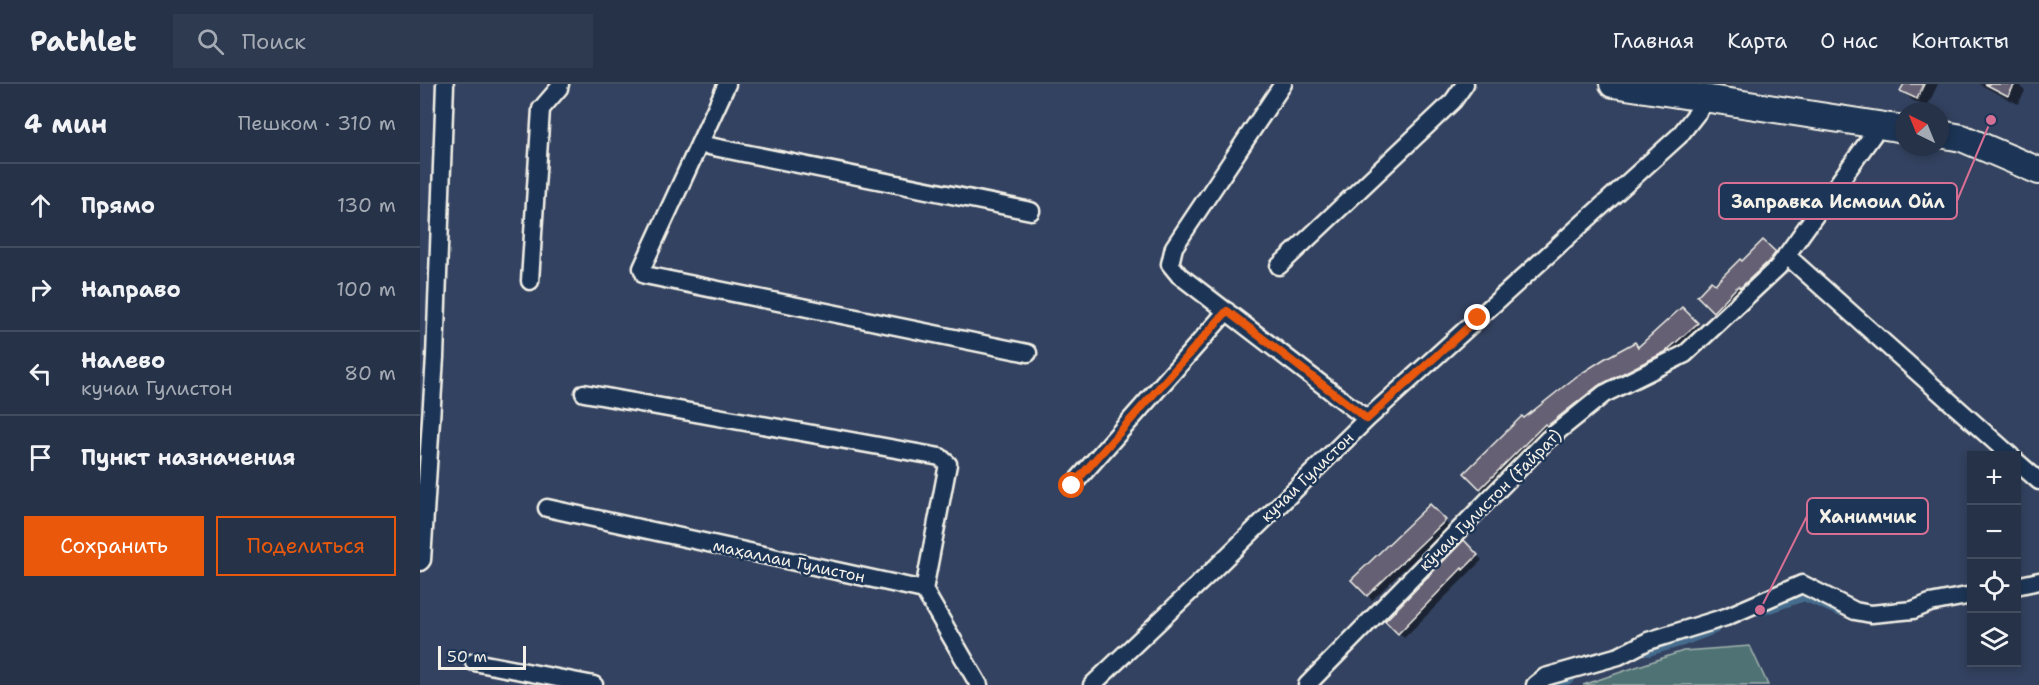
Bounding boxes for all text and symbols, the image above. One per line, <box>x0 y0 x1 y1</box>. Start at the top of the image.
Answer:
search box <box>173 14 593 68</box>
text: Pathlet <box>30 22 137 60</box>
icon: search <box>194 25 227 58</box>
text: Поиск <box>242 27 306 56</box>
text: Главная <box>1613 27 1694 55</box>
text: Карта <box>1727 27 1787 55</box>
text: О нас <box>1820 27 1878 55</box>
text: Контакты <box>1911 27 2009 55</box>
north arrow <box>1895 102 1949 156</box>
text: 4 мин <box>24 106 107 141</box>
text: Пешком · 310 m <box>238 110 396 136</box>
callout: Заправка Исмоил Ойл <box>1719 183 1957 219</box>
icon: ahead <box>24 189 57 222</box>
text: Заправка Исмоил Ойл <box>1731 190 1945 214</box>
text: Прямо <box>81 191 155 220</box>
text: 130 m <box>337 192 396 218</box>
icon: right <box>24 273 57 306</box>
text: Направо <box>81 275 181 304</box>
text: 100 m <box>336 276 396 302</box>
route end <box>1464 304 1490 330</box>
text: Налево <box>81 346 165 375</box>
icon: left <box>24 357 57 390</box>
text: 80 m <box>344 360 396 386</box>
text: кучаи Гулистон <box>81 375 232 401</box>
street label: кӯчаи Гулистон (Ғайрат) <box>1414 424 1566 576</box>
street label: кучаи Гулистон <box>1256 427 1358 527</box>
icon: arrive <box>24 441 57 474</box>
text: Пункт назначения <box>81 443 295 472</box>
map controls <box>1967 451 2021 667</box>
button: + <box>1967 451 2021 505</box>
route start <box>1058 472 1084 498</box>
callout: Ханимчик <box>1807 498 1928 534</box>
text: Ханимчик <box>1819 505 1917 529</box>
button: − <box>1967 505 2021 559</box>
button: Сохранить <box>24 516 204 576</box>
button: Поделиться <box>216 516 396 576</box>
street label: маҳаллаи Гулистон <box>711 535 867 587</box>
button: locate <box>1967 559 2021 613</box>
button: layers <box>1967 613 2021 667</box>
scale bar <box>438 643 526 670</box>
text: 50 m <box>447 646 487 667</box>

